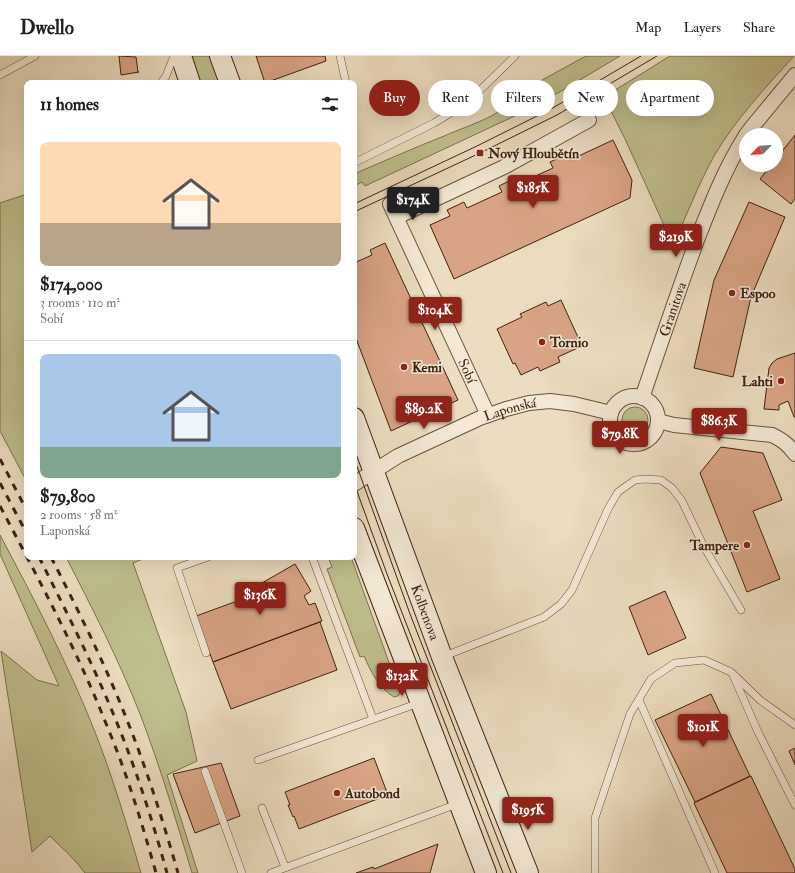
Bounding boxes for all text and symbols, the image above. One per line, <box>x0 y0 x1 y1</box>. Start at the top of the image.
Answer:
text: Dwello <box>20 16 74 40</box>
text: Map <box>635 19 661 36</box>
text: Layers <box>683 19 721 36</box>
text: Share <box>743 19 775 36</box>
chip: Buy <box>369 80 420 116</box>
chip: Rent <box>428 80 483 116</box>
chip: Filters <box>491 80 555 116</box>
chip: New <box>563 80 618 116</box>
chip: Apartment <box>626 80 714 116</box>
icon: filters <box>319 93 341 115</box>
text: 11 homes <box>40 94 99 115</box>
north arrow <box>739 128 783 172</box>
map controls <box>739 128 783 172</box>
place label: Nový Hloubětín <box>487 145 580 163</box>
marker: Nový Hloubětín <box>475 148 485 158</box>
icon: home <box>155 168 227 240</box>
pin: $185K <box>505 175 561 209</box>
text: $185K <box>517 180 549 196</box>
pin: $174K <box>385 187 441 221</box>
text: $174K <box>396 192 430 208</box>
pin: $219K <box>648 224 704 258</box>
text: $219K <box>659 229 693 245</box>
text: $174,000 <box>40 274 103 295</box>
street label: Granitova <box>655 279 690 339</box>
place label: Espoo <box>740 285 776 303</box>
marker: Espoo <box>727 288 737 298</box>
text: 3 rooms · 110 m² <box>40 295 120 311</box>
pin: $104K <box>407 297 463 331</box>
text: $104K <box>418 302 452 318</box>
text: Sobí <box>40 311 63 327</box>
place label: Tornio <box>549 334 588 351</box>
marker: Tornio <box>537 337 547 347</box>
street label: Sobí <box>455 356 481 387</box>
place label: Kemi <box>412 359 442 376</box>
marker: Kemi <box>399 362 409 372</box>
place label: Lahti <box>742 373 773 390</box>
marker: Lahti <box>776 376 786 386</box>
icon: home <box>155 380 227 452</box>
street label: Laponská <box>481 394 537 425</box>
pin: $89.2K <box>391 396 457 430</box>
text: $89.2K <box>405 401 443 417</box>
pin: $86.3K <box>686 408 752 442</box>
text: $86.3K <box>701 413 737 429</box>
pin: $79.8K <box>587 421 653 455</box>
text: $79.8K <box>601 426 639 442</box>
text: $79,800 <box>40 486 96 507</box>
text: 2 rooms · 58 m² <box>40 507 118 523</box>
text: Laponská <box>40 523 90 539</box>
place label: Tampere <box>689 537 739 555</box>
marker: Tampere <box>742 540 752 550</box>
pin: $136K <box>232 582 288 616</box>
street label: Kolbenova <box>408 582 444 643</box>
text: $136K <box>244 587 276 603</box>
pin: $132K <box>374 663 430 697</box>
text: $132K <box>386 668 418 684</box>
pin: $101K <box>675 714 731 748</box>
text: $101K <box>687 719 719 735</box>
place label: Autobond <box>344 785 400 802</box>
marker: Autobond <box>332 788 342 798</box>
pin: $195K <box>500 797 556 831</box>
text: $195K <box>511 802 545 818</box>

